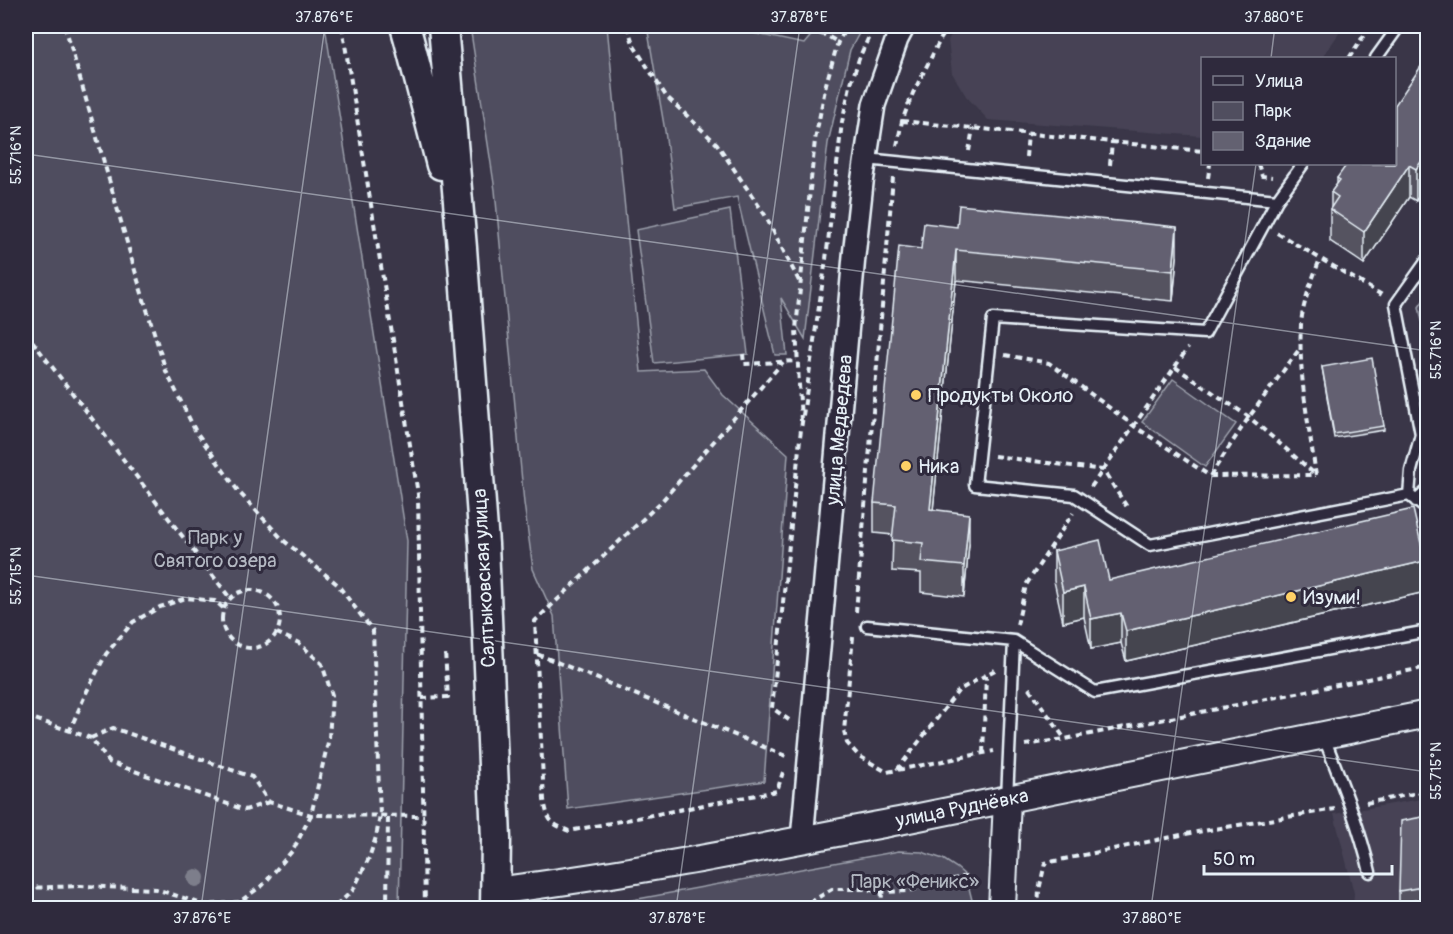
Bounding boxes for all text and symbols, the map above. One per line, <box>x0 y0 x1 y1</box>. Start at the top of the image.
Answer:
text: 37.876°E <box>295 8 353 27</box>
text: 37.878°E <box>770 8 828 27</box>
text: 37.880°E <box>1244 8 1304 27</box>
legend <box>1201 57 1396 165</box>
text: Улица <box>1255 70 1303 93</box>
text: Парк <box>1255 100 1292 123</box>
text: 55.716°N <box>7 126 26 184</box>
text: Здание <box>1255 130 1311 153</box>
text: 55.716°N <box>1427 321 1446 379</box>
street label: улица Медведева <box>820 354 858 507</box>
place label: Продукты Около <box>928 383 1074 408</box>
marker: Продукты Около <box>909 388 923 402</box>
place label: Ника <box>918 454 959 479</box>
marker: Ника <box>899 459 913 473</box>
street label: Салтыковская улица <box>467 488 501 668</box>
park label: Парк у Святого озера <box>153 525 277 573</box>
text: 55.715°N <box>7 547 26 605</box>
place label: Изуми! <box>1303 585 1361 610</box>
marker: Изуми! <box>1284 590 1298 604</box>
text: 55.715°N <box>1427 742 1446 800</box>
street label: улица Руднёвка <box>892 783 1031 833</box>
scale bar <box>1204 838 1392 876</box>
text: 50 m <box>1213 848 1255 871</box>
park label: Парк «Феникс» <box>851 869 979 894</box>
text: 37.876°E <box>173 909 231 928</box>
text: 37.878°E <box>648 909 706 928</box>
text: 37.880°E <box>1122 909 1182 928</box>

